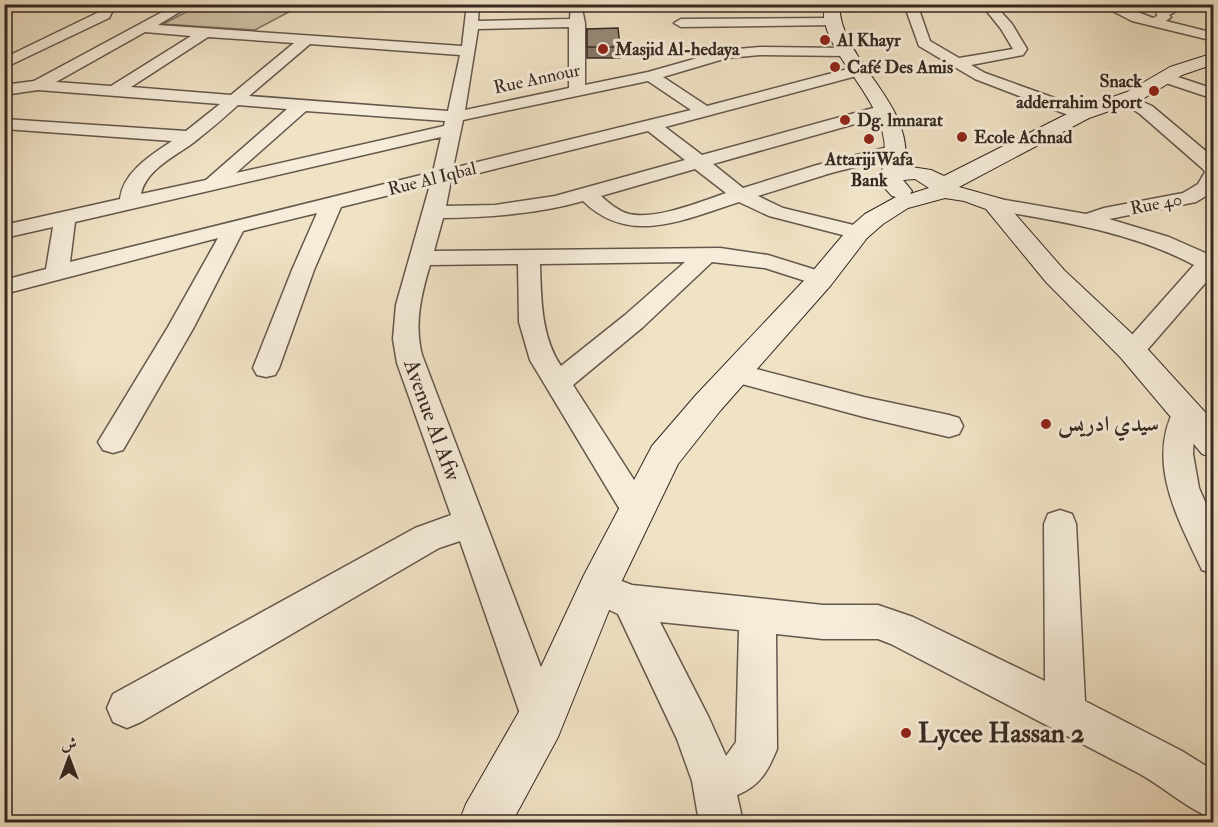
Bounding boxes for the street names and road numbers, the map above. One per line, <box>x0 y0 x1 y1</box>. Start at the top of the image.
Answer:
street label: Rue Annour <box>492 59 583 99</box>
street label: Rue Al Iqbal <box>385 157 479 201</box>
street label: Rue 40 <box>1128 188 1184 220</box>
street label: Avenue Al Afw <box>397 354 467 485</box>

